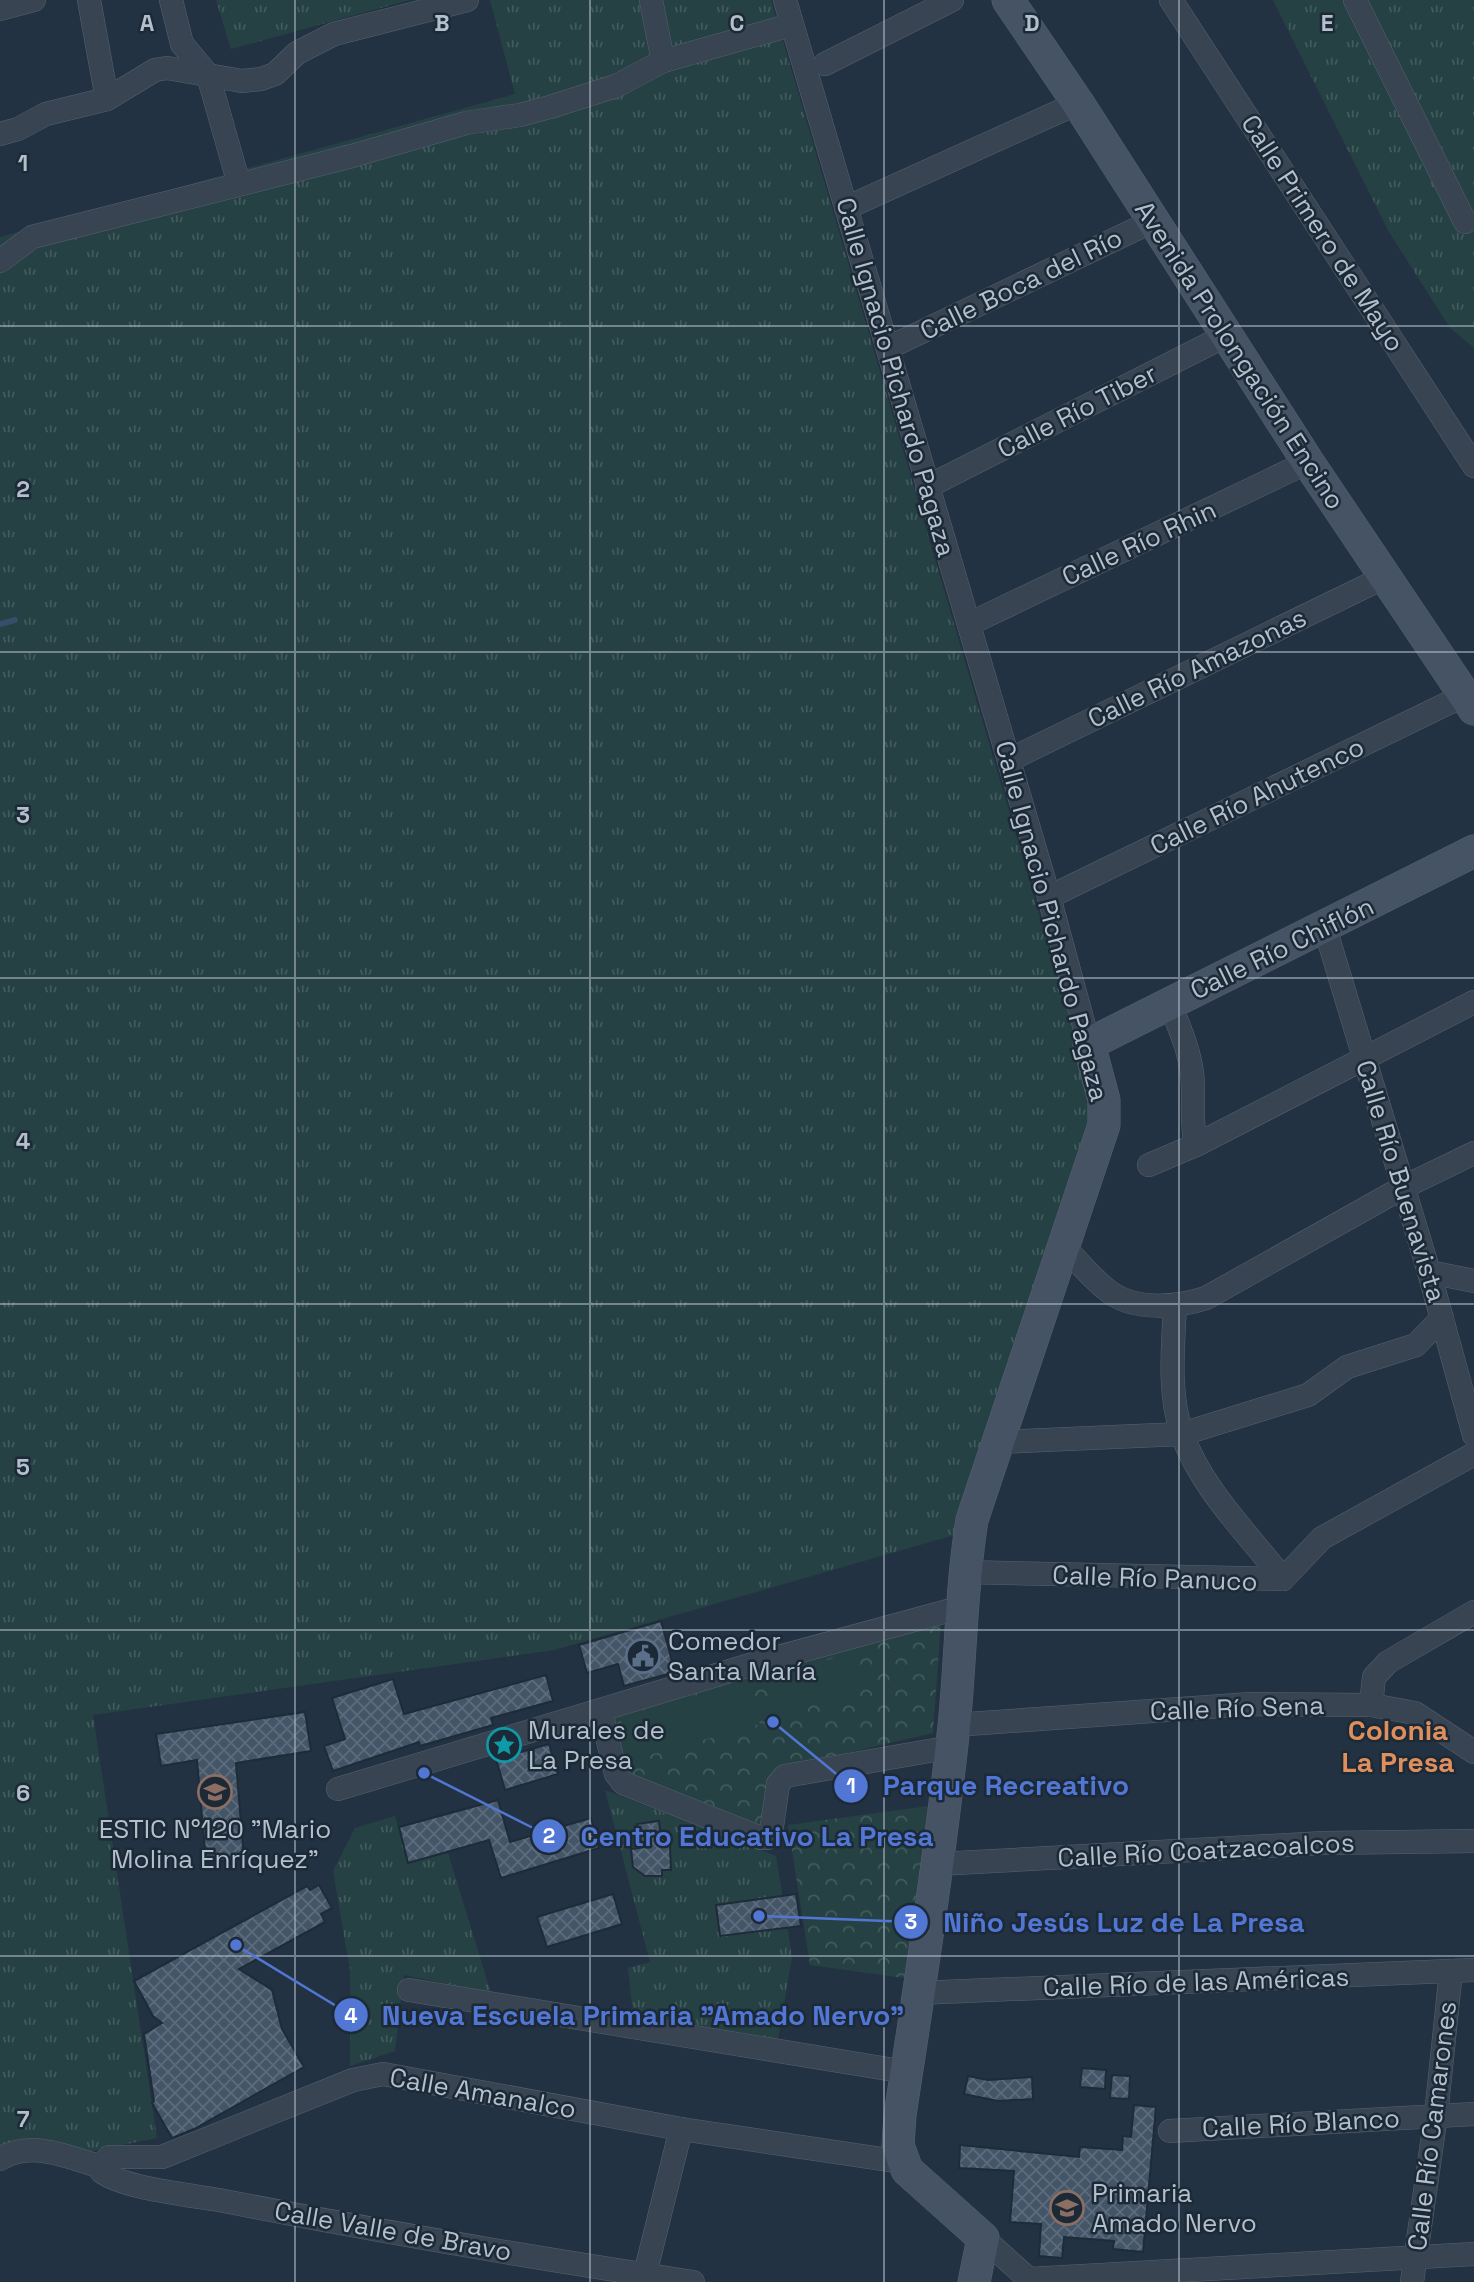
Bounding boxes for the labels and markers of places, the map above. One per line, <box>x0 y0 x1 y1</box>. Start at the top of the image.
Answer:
place label: Comedor Santa María <box>668 1624 817 1688</box>
public building icon: Comedor Santa María <box>624 1637 662 1675</box>
place label: Murales de La Presa <box>528 1713 665 1777</box>
place icon: Murales de La Presa <box>485 1726 523 1764</box>
callout: Parque Recreativo <box>834 1761 1143 1810</box>
school or university icon: ESTIC N°120 "Mario Molina Enríquez" <box>196 1773 234 1811</box>
callout: Centro Educativo La Presa <box>531 1811 947 1860</box>
place label: ESTIC N°120 "Mario Molina Enríquez" <box>99 1812 331 1876</box>
callout: Niño Jesús Luz de La Presa <box>894 1897 1318 1946</box>
callout: Nueva Escuela Primaria "Amado Nervo" <box>333 1991 918 2040</box>
place label: Primaria Amado Nervo <box>1092 2176 1257 2240</box>
school or university icon: Primaria Amado Nervo <box>1048 2189 1086 2227</box>

